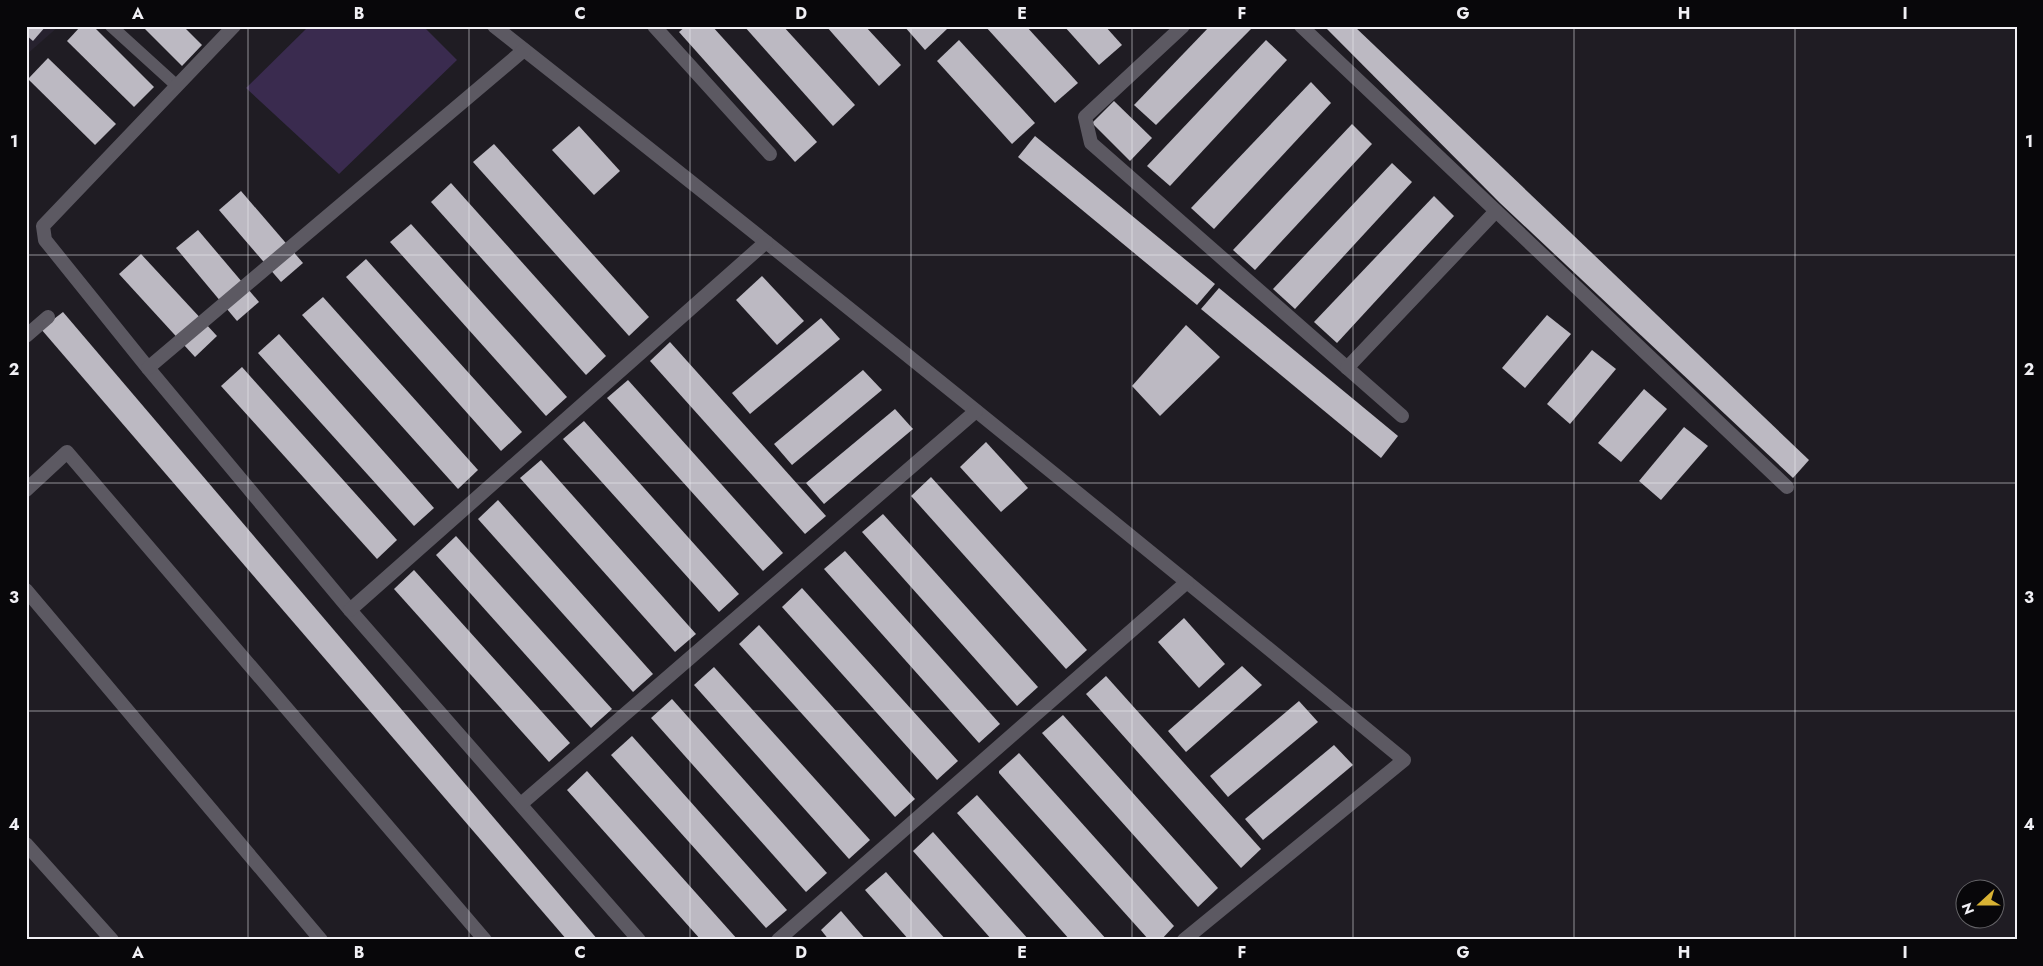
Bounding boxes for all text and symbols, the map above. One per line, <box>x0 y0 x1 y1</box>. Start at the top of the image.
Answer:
text: A <box>131 2 144 25</box>
text: B <box>354 2 364 25</box>
text: C <box>574 2 586 25</box>
text: D <box>795 2 807 25</box>
text: E <box>1017 2 1027 25</box>
text: F <box>1238 2 1246 25</box>
text: G <box>1456 2 1470 25</box>
text: H <box>1678 2 1690 25</box>
text: I <box>1902 2 1908 25</box>
text: 1 <box>10 130 18 153</box>
text: 1 <box>2025 130 2033 153</box>
text: 2 <box>9 358 19 381</box>
text: 2 <box>2024 358 2034 381</box>
text: 3 <box>9 586 19 609</box>
text: 3 <box>2024 586 2034 609</box>
text: 4 <box>8 813 20 836</box>
text: 4 <box>2023 813 2035 836</box>
north arrow <box>1956 878 2006 928</box>
text: N <box>1957 900 1979 917</box>
text: A <box>131 941 144 964</box>
text: B <box>354 941 364 964</box>
text: C <box>574 941 586 964</box>
text: D <box>795 941 807 964</box>
text: E <box>1017 941 1027 964</box>
text: F <box>1238 941 1246 964</box>
text: G <box>1456 941 1470 964</box>
text: H <box>1678 941 1690 964</box>
text: I <box>1902 941 1908 964</box>

